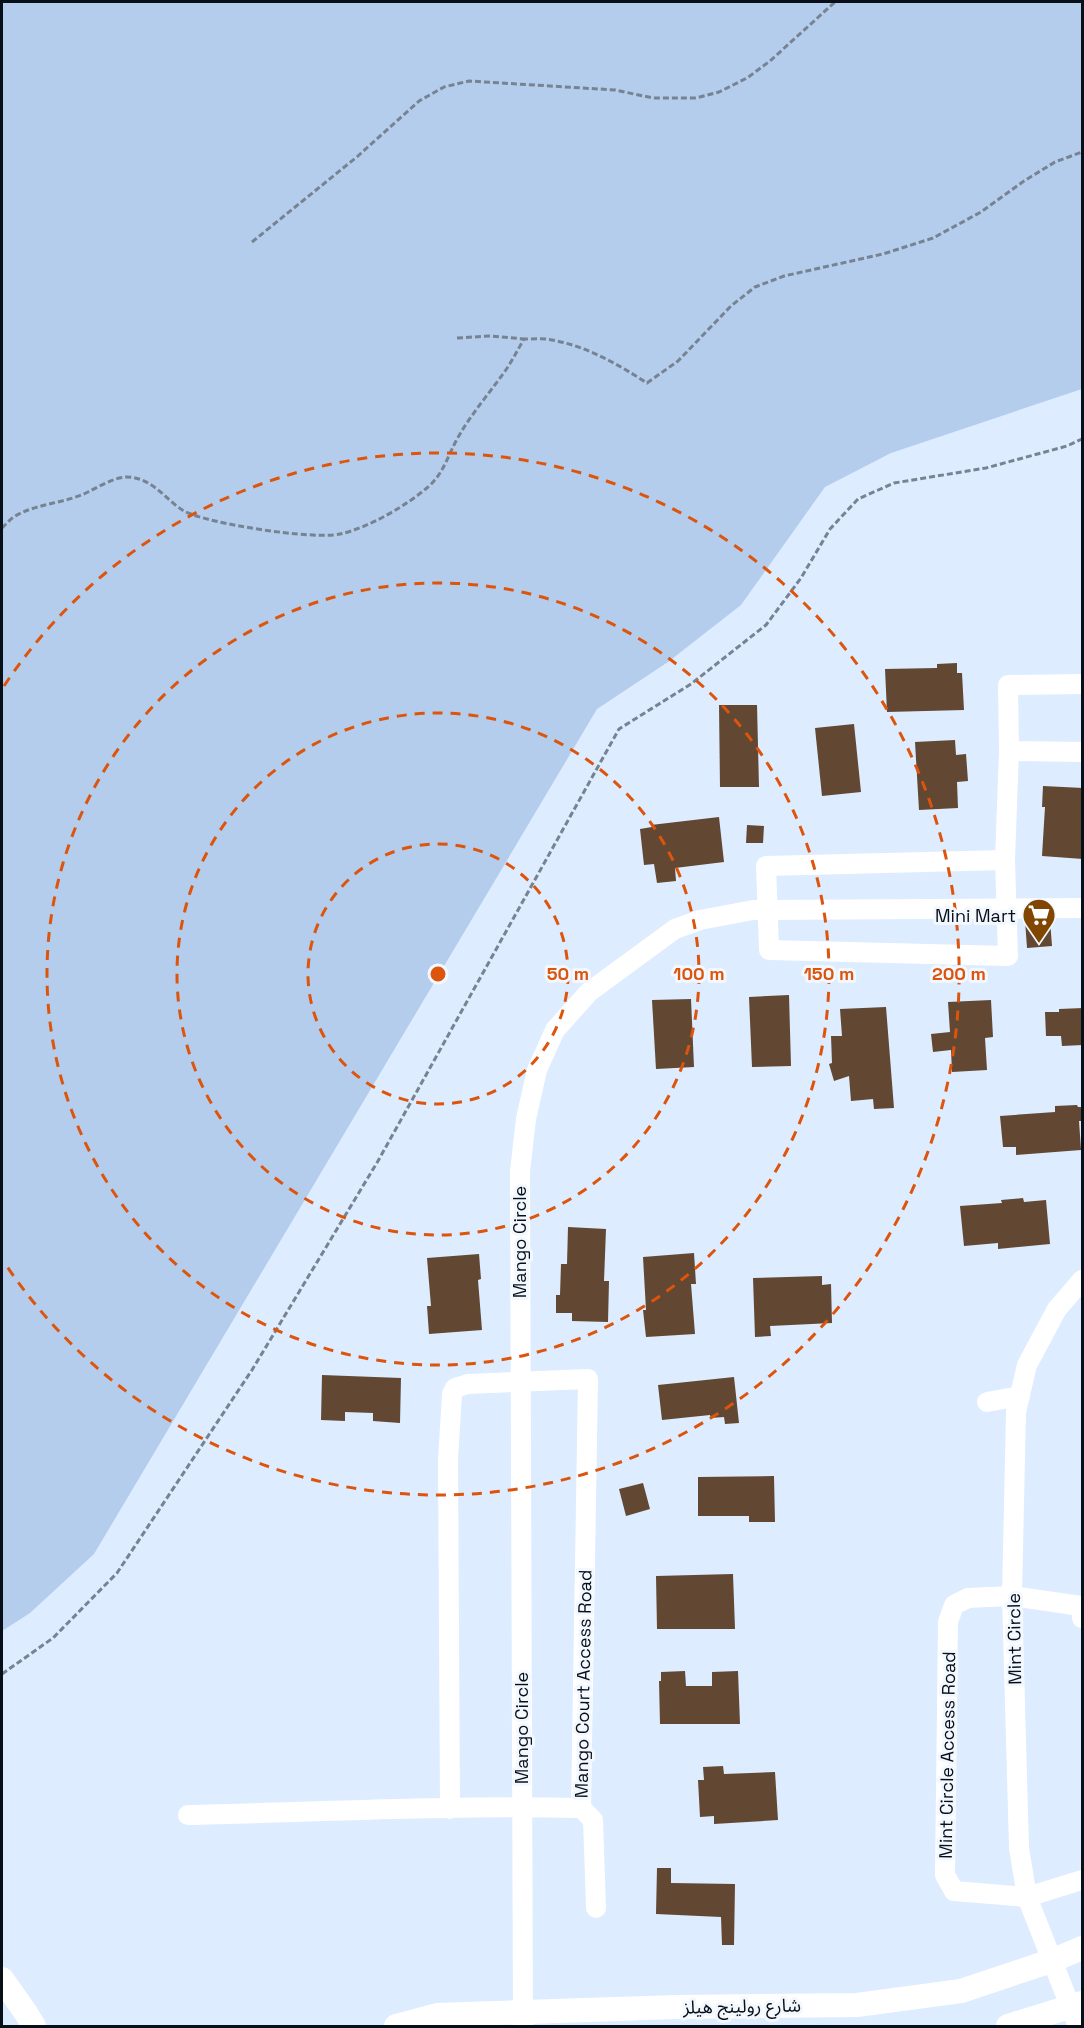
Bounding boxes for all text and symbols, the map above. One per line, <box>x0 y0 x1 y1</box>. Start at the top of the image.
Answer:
supermarket icon: Mini Mart <box>1021 897 1057 944</box>
place label: Mini Mart <box>935 904 1016 927</box>
text: 50 m <box>547 962 589 985</box>
text: 100 m <box>673 962 725 985</box>
text: 150 m <box>804 962 854 985</box>
text: 200 m <box>932 962 986 985</box>
centre of rings <box>428 964 448 984</box>
street label: Mango Circle <box>508 1186 531 1298</box>
street label: Mango Court Access Road <box>570 1569 596 1799</box>
street label: Mint Circle <box>1002 1593 1026 1685</box>
street label: Mint Circle Access Road <box>934 1651 960 1859</box>
street label: Mango Circle <box>510 1672 533 1784</box>
street label: شارع رولينج هيلز <box>682 1993 801 2022</box>

